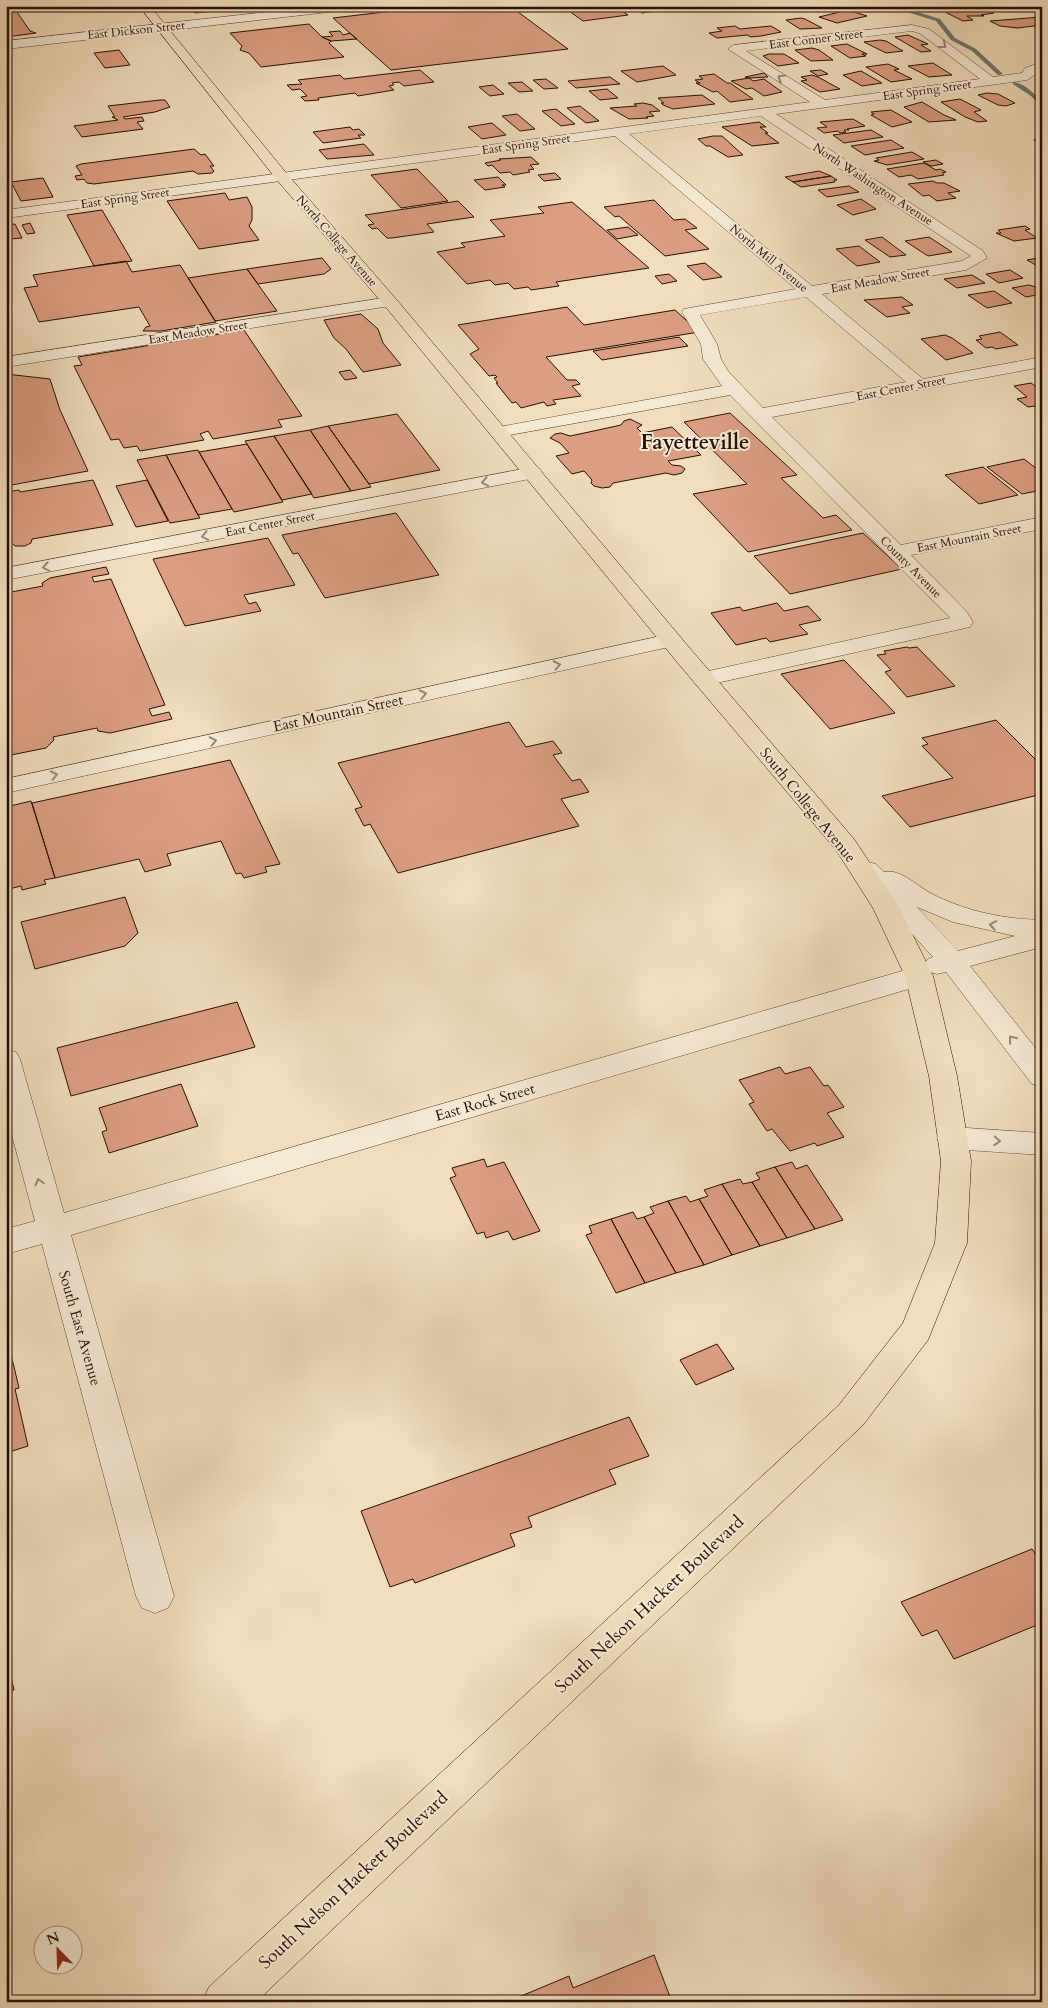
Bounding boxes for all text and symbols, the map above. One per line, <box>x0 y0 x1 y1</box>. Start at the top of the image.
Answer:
street label: East Dickson Street <box>86 17 186 43</box>
street label: East Conner Street <box>768 25 864 53</box>
one-way arrow <box>937 39 946 47</box>
one-way arrow <box>778 75 787 85</box>
street label: East Spring Street <box>882 76 973 104</box>
street label: East Spring Street <box>481 130 572 158</box>
street label: North Washington Avenue <box>810 139 936 229</box>
street label: East Spring Street <box>80 184 171 212</box>
street label: North College Avenue <box>293 192 381 290</box>
street label: North Mill Avenue <box>726 220 812 296</box>
street label: East Meadow Street <box>829 263 931 297</box>
street label: East Meadow Street <box>147 316 249 348</box>
street label: East Center Street <box>855 371 947 405</box>
district label: Fayetteville <box>640 428 750 457</box>
one-way arrow <box>481 477 489 487</box>
street label: East Center Street <box>224 507 316 541</box>
street label: East Mountain Street <box>915 520 1023 556</box>
one-way arrow <box>201 530 209 541</box>
street label: County Avenue <box>877 533 945 601</box>
one-way arrow <box>41 561 50 571</box>
one-way arrow <box>553 660 562 671</box>
street label: East Mountain Street <box>271 689 405 737</box>
one-way arrow <box>418 689 427 700</box>
one-way arrow <box>208 736 217 746</box>
street label: South College Avenue <box>755 743 861 867</box>
one-way arrow <box>49 771 58 781</box>
one-way arrow <box>989 920 998 930</box>
one-way arrow <box>1009 1035 1018 1044</box>
street label: East Rock Street <box>433 1078 538 1126</box>
one-way arrow <box>993 1136 1001 1147</box>
one-way arrow <box>34 1177 45 1186</box>
street label: South East Avenue <box>54 1268 106 1388</box>
street label: South Nelson Hackett Boulevard <box>549 1509 750 1699</box>
street label: South Nelson Hackett Boulevard <box>253 1785 454 1975</box>
north arrow <box>32 1926 82 1976</box>
text: N <box>44 1927 62 1950</box>

